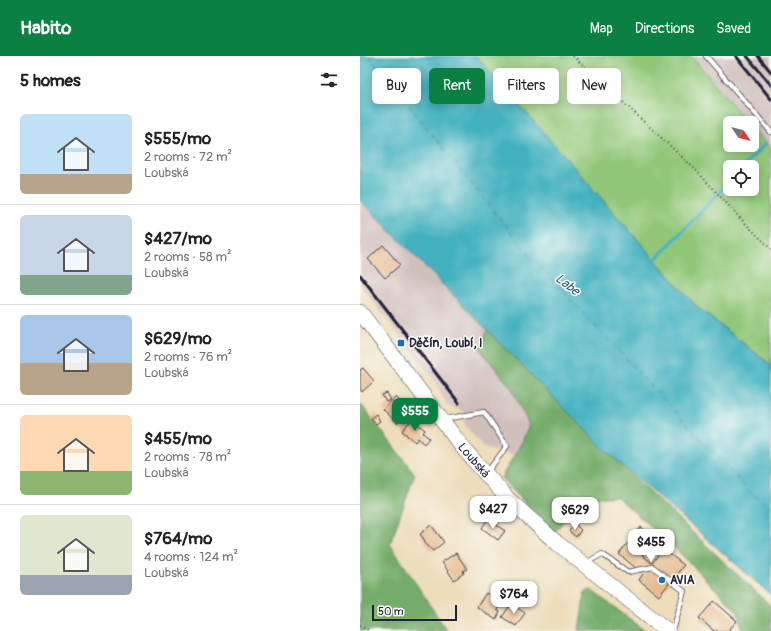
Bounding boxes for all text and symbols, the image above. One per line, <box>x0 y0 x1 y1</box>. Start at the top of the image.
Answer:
text: Habito <box>20 16 71 40</box>
text: Map <box>590 20 613 37</box>
text: Directions <box>635 20 694 37</box>
text: Saved <box>716 20 751 37</box>
chip: Buy <box>372 68 421 104</box>
chip: Rent <box>429 68 485 104</box>
chip: Filters <box>493 68 559 104</box>
chip: New <box>567 68 621 104</box>
icon: filters <box>318 69 340 91</box>
text: 5 homes <box>20 70 81 91</box>
north arrow <box>723 116 759 152</box>
map controls <box>723 116 759 196</box>
text: $555/mo <box>144 128 211 149</box>
icon: home <box>52 130 100 178</box>
text: 2 rooms · 72 m² <box>144 149 232 165</box>
button: locate <box>723 160 759 196</box>
text: Loubská <box>144 165 189 181</box>
text: $427/mo <box>144 228 212 249</box>
icon: home <box>52 231 100 279</box>
text: 2 rooms · 58 m² <box>144 249 231 265</box>
text: Loubská <box>144 265 189 281</box>
water label: Labe <box>552 271 584 300</box>
text: $629/mo <box>144 328 212 349</box>
icon: home <box>52 331 100 379</box>
place label: Děčín, Loubí, I <box>409 336 482 351</box>
marker: Děčín, Loubí, I <box>396 338 406 348</box>
text: 2 rooms · 76 m² <box>144 349 232 365</box>
text: Loubská <box>144 365 189 381</box>
pin: $555 <box>391 398 439 432</box>
text: $555 <box>401 403 429 419</box>
text: $455/mo <box>144 428 212 449</box>
icon: home <box>52 431 100 479</box>
street label: Loubská <box>454 440 493 481</box>
text: 2 rooms · 78 m² <box>144 449 231 465</box>
text: Loubská <box>144 465 189 481</box>
pin: $427 <box>469 496 517 530</box>
pin: $629 <box>551 497 599 531</box>
text: $427 <box>479 501 507 517</box>
text: $629 <box>561 502 589 518</box>
text: $764/mo <box>144 528 212 549</box>
pin: $455 <box>627 529 675 563</box>
icon: home <box>52 531 100 579</box>
text: $455 <box>637 534 665 550</box>
text: 4 rooms · 124 m² <box>144 549 238 565</box>
text: Loubská <box>144 565 189 581</box>
place label: AVIA <box>670 573 695 588</box>
marker: AVIA <box>657 575 667 585</box>
pin: $764 <box>490 581 538 615</box>
text: $764 <box>499 586 529 602</box>
scale bar <box>372 603 457 622</box>
text: 50 m <box>378 605 404 618</box>

